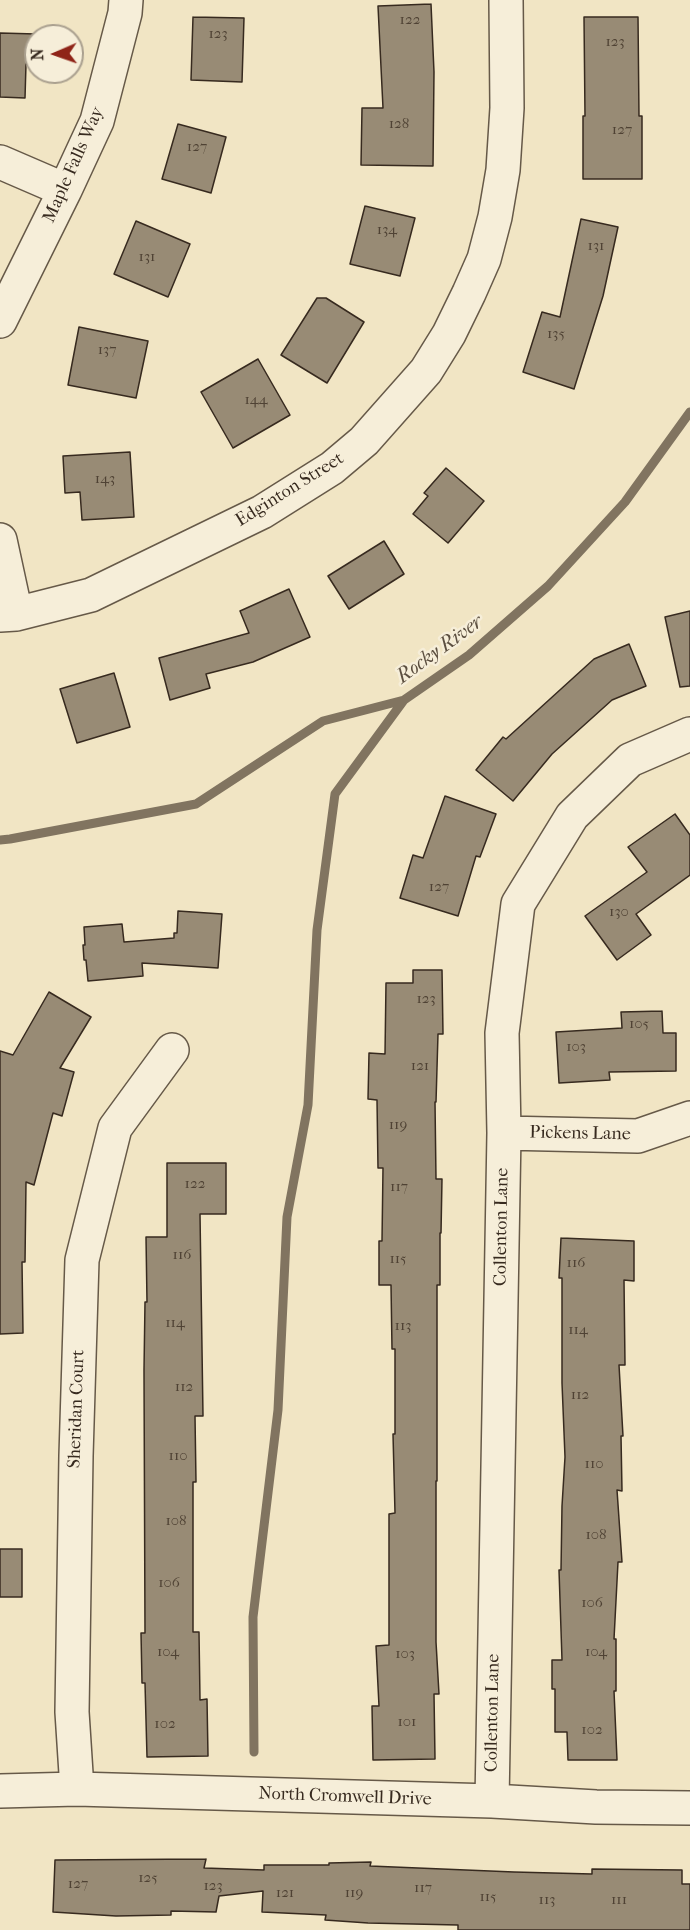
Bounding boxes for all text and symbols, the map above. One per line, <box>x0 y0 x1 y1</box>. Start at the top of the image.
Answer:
house number: 122 <box>400 11 420 29</box>
north arrow <box>24 24 84 84</box>
house number: 123 <box>208 25 228 43</box>
house number: 123 <box>605 33 625 51</box>
text: N <box>28 48 47 61</box>
street label: Maple Falls Way <box>39 104 109 226</box>
house number: 128 <box>389 115 409 133</box>
house number: 127 <box>612 121 632 139</box>
house number: 127 <box>187 138 207 156</box>
house number: 134 <box>377 221 397 239</box>
house number: 131 <box>588 237 604 255</box>
house number: 131 <box>139 248 155 266</box>
house number: 135 <box>547 325 565 343</box>
house number: 137 <box>98 341 116 359</box>
house number: 144 <box>244 391 268 409</box>
street label: Edginton Street <box>232 448 348 532</box>
house number: 143 <box>95 470 115 488</box>
water label: Rocky River <box>392 611 488 689</box>
house number: 127 <box>429 878 449 896</box>
house number: 130 <box>609 903 629 921</box>
house number: 123 <box>416 990 436 1008</box>
house number: 105 <box>629 1015 649 1033</box>
house number: 103 <box>566 1038 586 1056</box>
house number: 121 <box>411 1057 429 1075</box>
house number: 119 <box>389 1116 407 1134</box>
street label: Pickens Lane <box>529 1122 631 1146</box>
street label: Collenton Lane <box>490 1168 514 1286</box>
house number: 122 <box>185 1175 205 1193</box>
house number: 117 <box>390 1178 408 1196</box>
house number: 116 <box>173 1246 191 1264</box>
house number: 115 <box>389 1250 407 1268</box>
house number: 116 <box>567 1254 585 1272</box>
house number: 114 <box>165 1314 185 1332</box>
house number: 113 <box>395 1317 411 1335</box>
house number: 114 <box>568 1321 588 1339</box>
street label: Sheridan Court <box>64 1349 90 1469</box>
house number: 112 <box>175 1378 193 1396</box>
house number: 112 <box>571 1386 589 1404</box>
house number: 110 <box>169 1447 187 1465</box>
house number: 110 <box>585 1455 603 1473</box>
house number: 108 <box>165 1512 187 1530</box>
house number: 108 <box>585 1526 607 1544</box>
house number: 106 <box>158 1574 180 1592</box>
house number: 106 <box>581 1594 603 1612</box>
house number: 104 <box>157 1643 179 1661</box>
house number: 104 <box>585 1643 607 1661</box>
house number: 103 <box>395 1645 415 1663</box>
street label: Collenton Lane <box>481 1654 505 1772</box>
house number: 101 <box>398 1713 416 1731</box>
house number: 102 <box>154 1715 176 1733</box>
house number: 102 <box>581 1721 603 1739</box>
street label: North Cromwell Drive <box>258 1783 432 1811</box>
house number: 125 <box>138 1869 158 1887</box>
house number: 127 <box>68 1875 88 1893</box>
house number: 123 <box>203 1877 223 1895</box>
house number: 117 <box>414 1879 432 1897</box>
house number: 121 <box>276 1884 294 1902</box>
house number: 119 <box>345 1884 363 1902</box>
house number: 115 <box>479 1888 497 1906</box>
house number: 113 <box>539 1891 555 1909</box>
house number: 111 <box>611 1891 627 1909</box>

